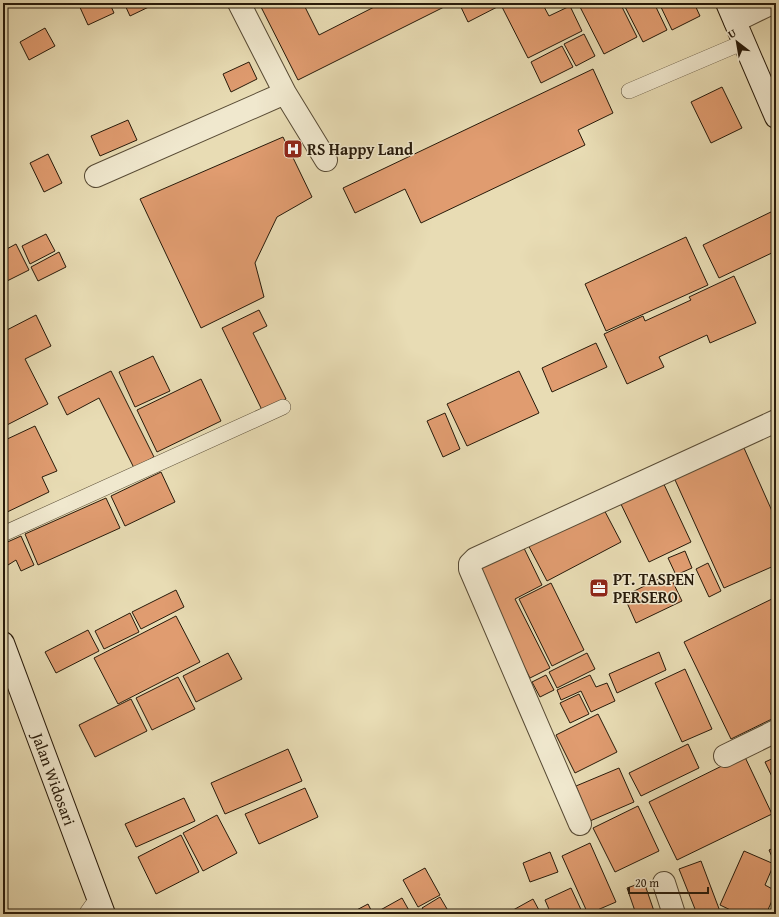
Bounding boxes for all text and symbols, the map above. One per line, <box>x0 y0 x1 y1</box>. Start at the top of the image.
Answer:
north arrow <box>717 22 757 62</box>
text: U <box>725 24 740 42</box>
place label: RS Happy Land <box>307 137 414 161</box>
hospital icon: RS Happy Land <box>282 138 304 160</box>
place label: PT. TASPEN PERSERO <box>613 567 695 609</box>
office icon: PT. TASPEN PERSERO <box>588 577 610 599</box>
street label: Jalan Widosari <box>25 727 82 829</box>
scale bar <box>629 869 708 895</box>
text: 20 m <box>635 874 659 891</box>

